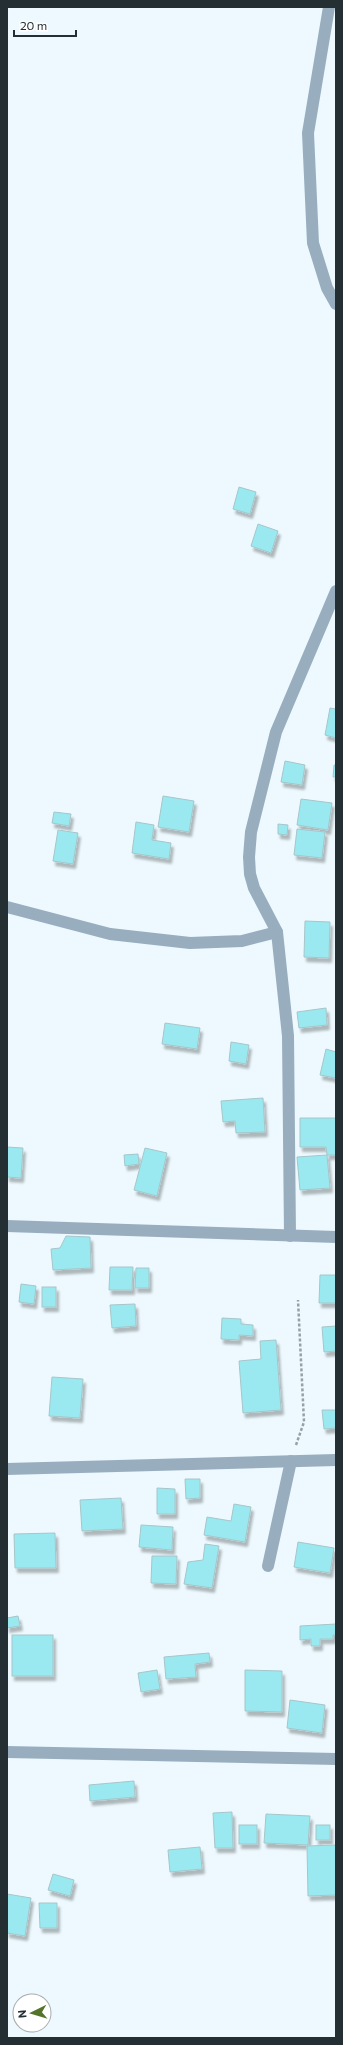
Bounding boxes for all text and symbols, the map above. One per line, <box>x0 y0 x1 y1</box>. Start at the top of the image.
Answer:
scale bar <box>14 12 76 38</box>
text: 20 m <box>20 18 47 32</box>
north arrow <box>12 1993 52 2033</box>
text: N <box>15 2009 28 2019</box>

